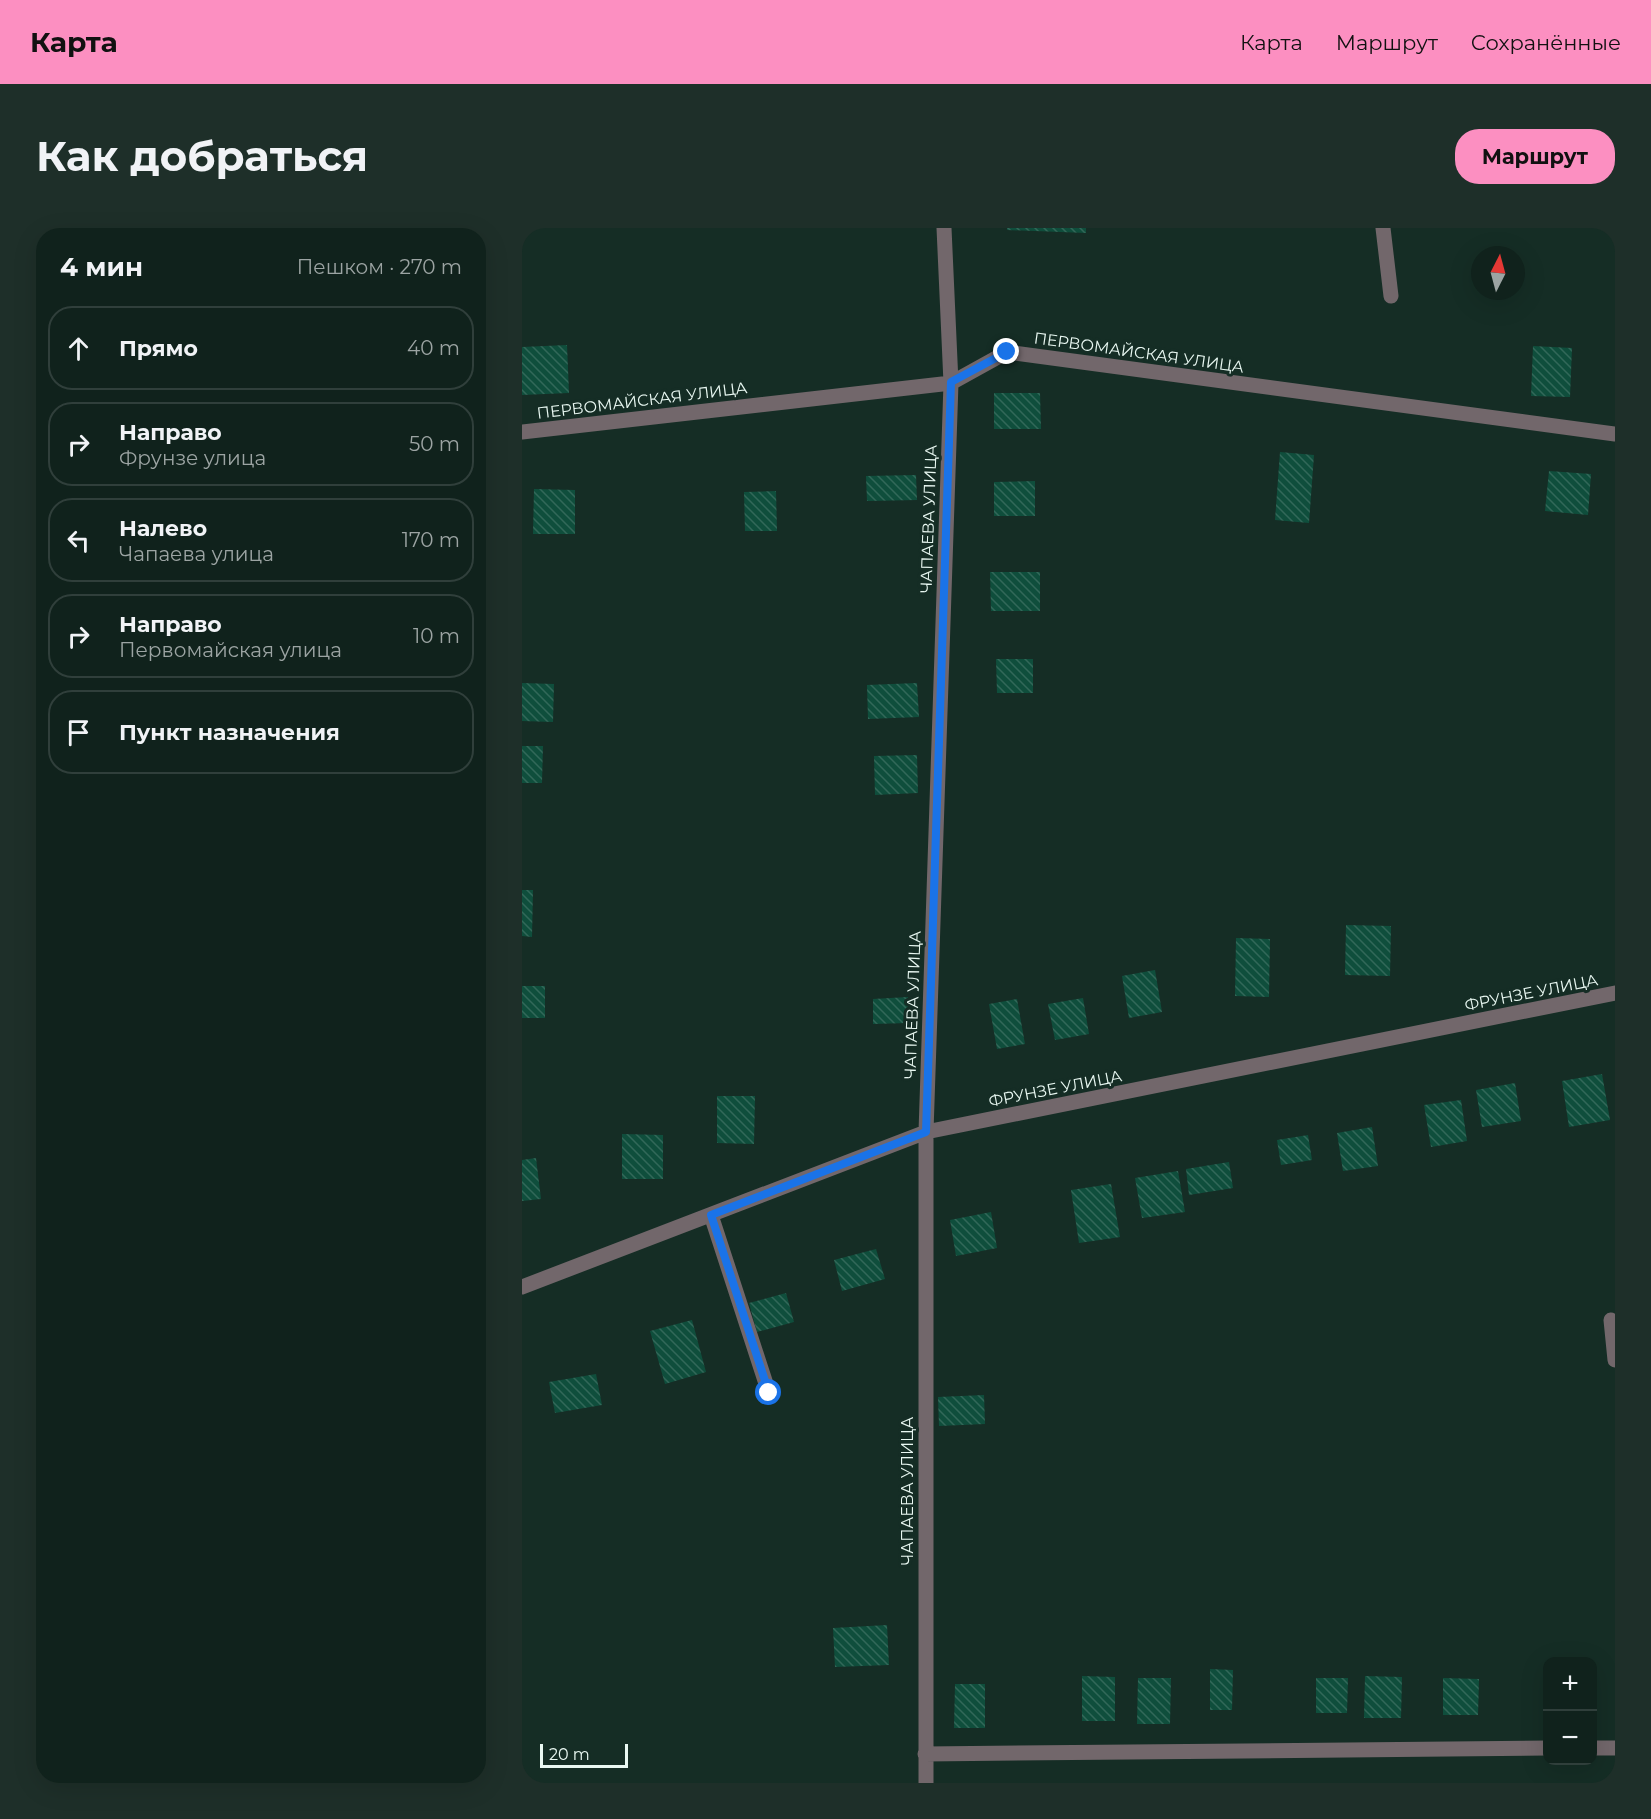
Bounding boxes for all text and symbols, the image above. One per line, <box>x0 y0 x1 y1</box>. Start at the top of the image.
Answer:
text: Карта <box>30 25 118 59</box>
text: Карта <box>1240 30 1303 55</box>
text: Маршрут <box>1336 30 1438 55</box>
text: Сохранённые <box>1471 30 1621 55</box>
button: Маршрут <box>1455 129 1615 184</box>
text: Как добраться <box>36 130 368 182</box>
north arrow <box>1471 246 1525 300</box>
text: 4 мин <box>60 251 143 283</box>
text: Пешком · 270 m <box>297 255 462 279</box>
street label: ПЕРВОМАЙСКАЯ УЛИЦА <box>1033 328 1245 377</box>
icon: ahead <box>62 332 95 365</box>
text: Прямо <box>119 335 198 362</box>
text: 40 m <box>407 336 460 360</box>
route end <box>993 338 1019 364</box>
street label: ПЕРВОМАЙСКАЯ УЛИЦА <box>536 378 748 423</box>
text: Направо <box>119 419 222 446</box>
icon: right <box>62 428 95 461</box>
text: 50 m <box>409 432 460 456</box>
street label: ЧАПАЕВА УЛИЦА <box>916 444 941 594</box>
text: Фрунзе улица <box>119 446 266 470</box>
text: Налево <box>119 515 207 542</box>
icon: left <box>62 524 95 557</box>
text: 170 m <box>402 528 460 552</box>
text: Чапаева улица <box>119 542 274 566</box>
text: Направо <box>119 611 222 638</box>
icon: right <box>62 620 95 653</box>
text: 10 m <box>413 624 460 648</box>
text: Первомайская улица <box>119 638 342 662</box>
icon: arrive <box>62 716 95 749</box>
text: Пункт назначения <box>119 719 340 746</box>
street label: ЧАПАЕВА УЛИЦА <box>900 930 925 1080</box>
street label: ФРУНЗЕ УЛИЦА <box>1463 970 1599 1015</box>
street label: ФРУНЗЕ УЛИЦА <box>987 1066 1123 1111</box>
route start <box>755 1379 781 1405</box>
street label: ЧАПАЕВА УЛИЦА <box>898 1417 917 1565</box>
map controls <box>1543 1657 1597 1765</box>
button: + <box>1543 1657 1597 1711</box>
button: − <box>1543 1711 1597 1765</box>
scale bar <box>540 1741 628 1768</box>
text: 20 m <box>549 1745 590 1764</box>

